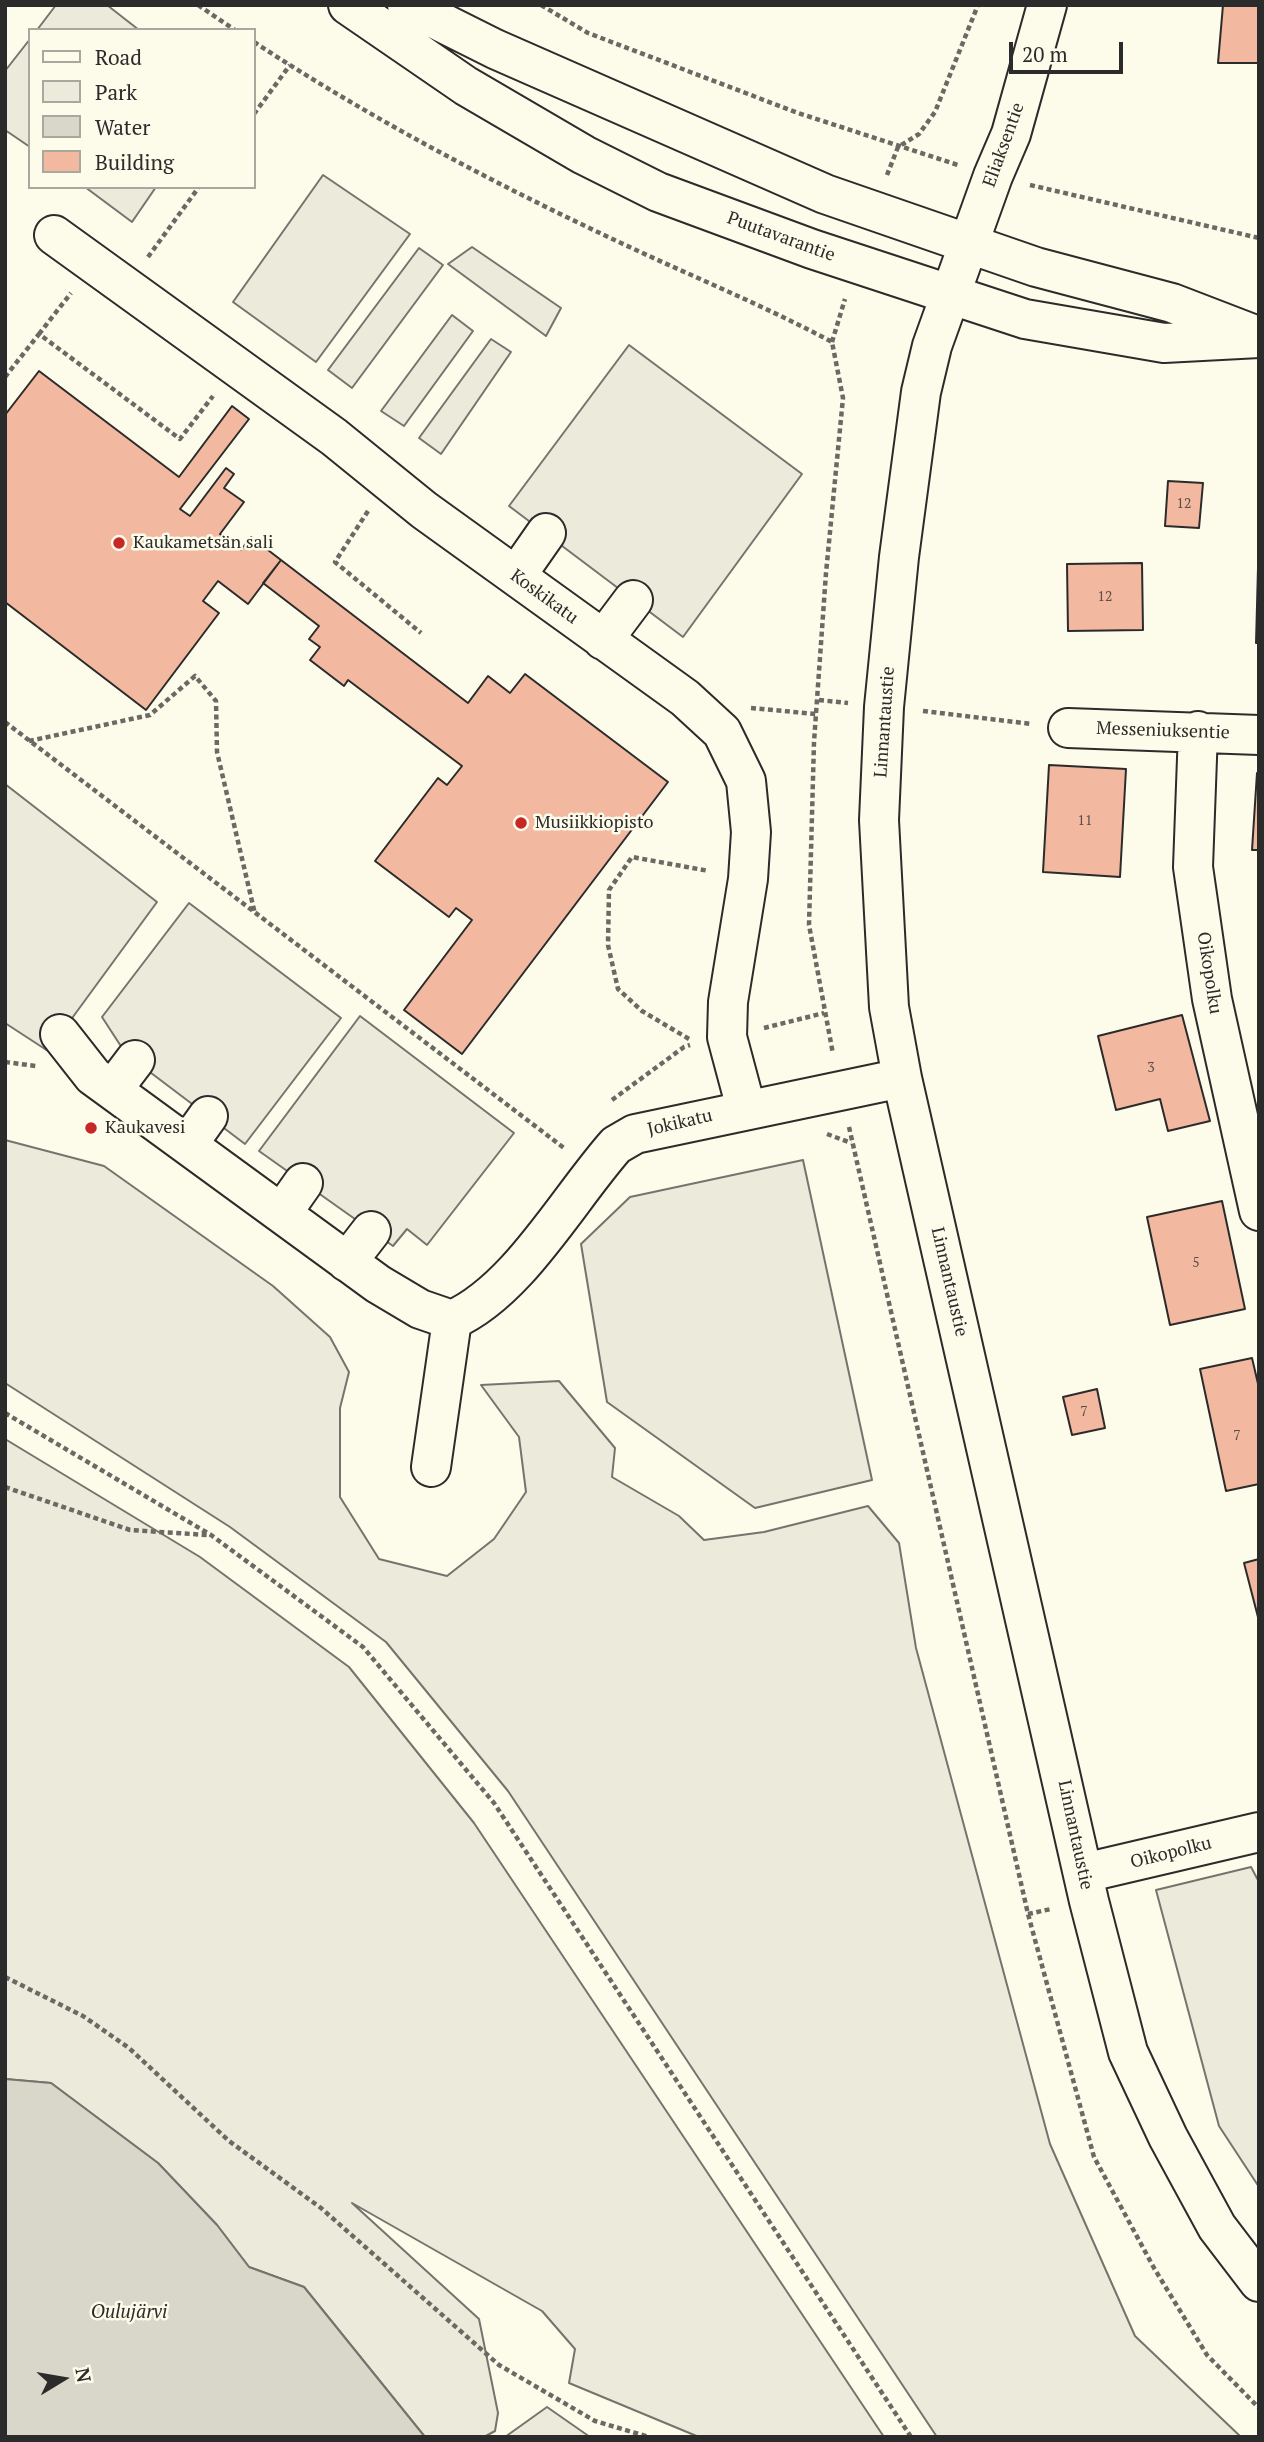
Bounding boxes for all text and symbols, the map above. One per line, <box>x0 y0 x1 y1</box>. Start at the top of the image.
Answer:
legend <box>28 28 256 189</box>
scale bar <box>1012 28 1126 72</box>
text: 20 m <box>1022 40 1068 68</box>
text: Road <box>95 43 142 71</box>
text: Park <box>95 78 137 106</box>
street label: Eliaksentie <box>979 100 1029 190</box>
text: Water <box>95 113 150 141</box>
text: Building <box>95 148 174 176</box>
street label: Puutavarantie <box>724 207 838 267</box>
house number: 12 <box>1177 496 1191 512</box>
place label: Kaukametsän sali <box>133 532 273 554</box>
marker: Kaukametsän sali <box>111 535 127 551</box>
street label: Koskikatu <box>506 565 582 629</box>
house number: 12 <box>1098 589 1112 605</box>
street label: Linnantaustie <box>870 666 900 778</box>
street label: Messeniuksentie <box>1096 718 1230 744</box>
place label: Musiikkiopisto <box>535 812 654 834</box>
house number: 11 <box>1078 813 1092 829</box>
marker: Musiikkiopisto <box>513 815 529 831</box>
street label: Oikopolku <box>1192 930 1226 1016</box>
house number: 3 <box>1147 1060 1155 1076</box>
street label: Jokikatu <box>645 1105 715 1141</box>
place label: Kaukavesi <box>105 1117 185 1139</box>
marker: Kaukavesi <box>83 1120 99 1136</box>
street label: Linnantaustie <box>926 1225 972 1339</box>
house number: 5 <box>1192 1255 1200 1271</box>
house number: 7 <box>1080 1404 1088 1420</box>
house number: 7 <box>1233 1428 1241 1444</box>
street label: Linnantaustie <box>1053 1778 1097 1892</box>
street label: Oikopolku <box>1128 1832 1214 1874</box>
water label: Oulujärvi <box>91 2302 167 2324</box>
north arrow <box>28 2344 98 2414</box>
text: N <box>70 2365 98 2384</box>

